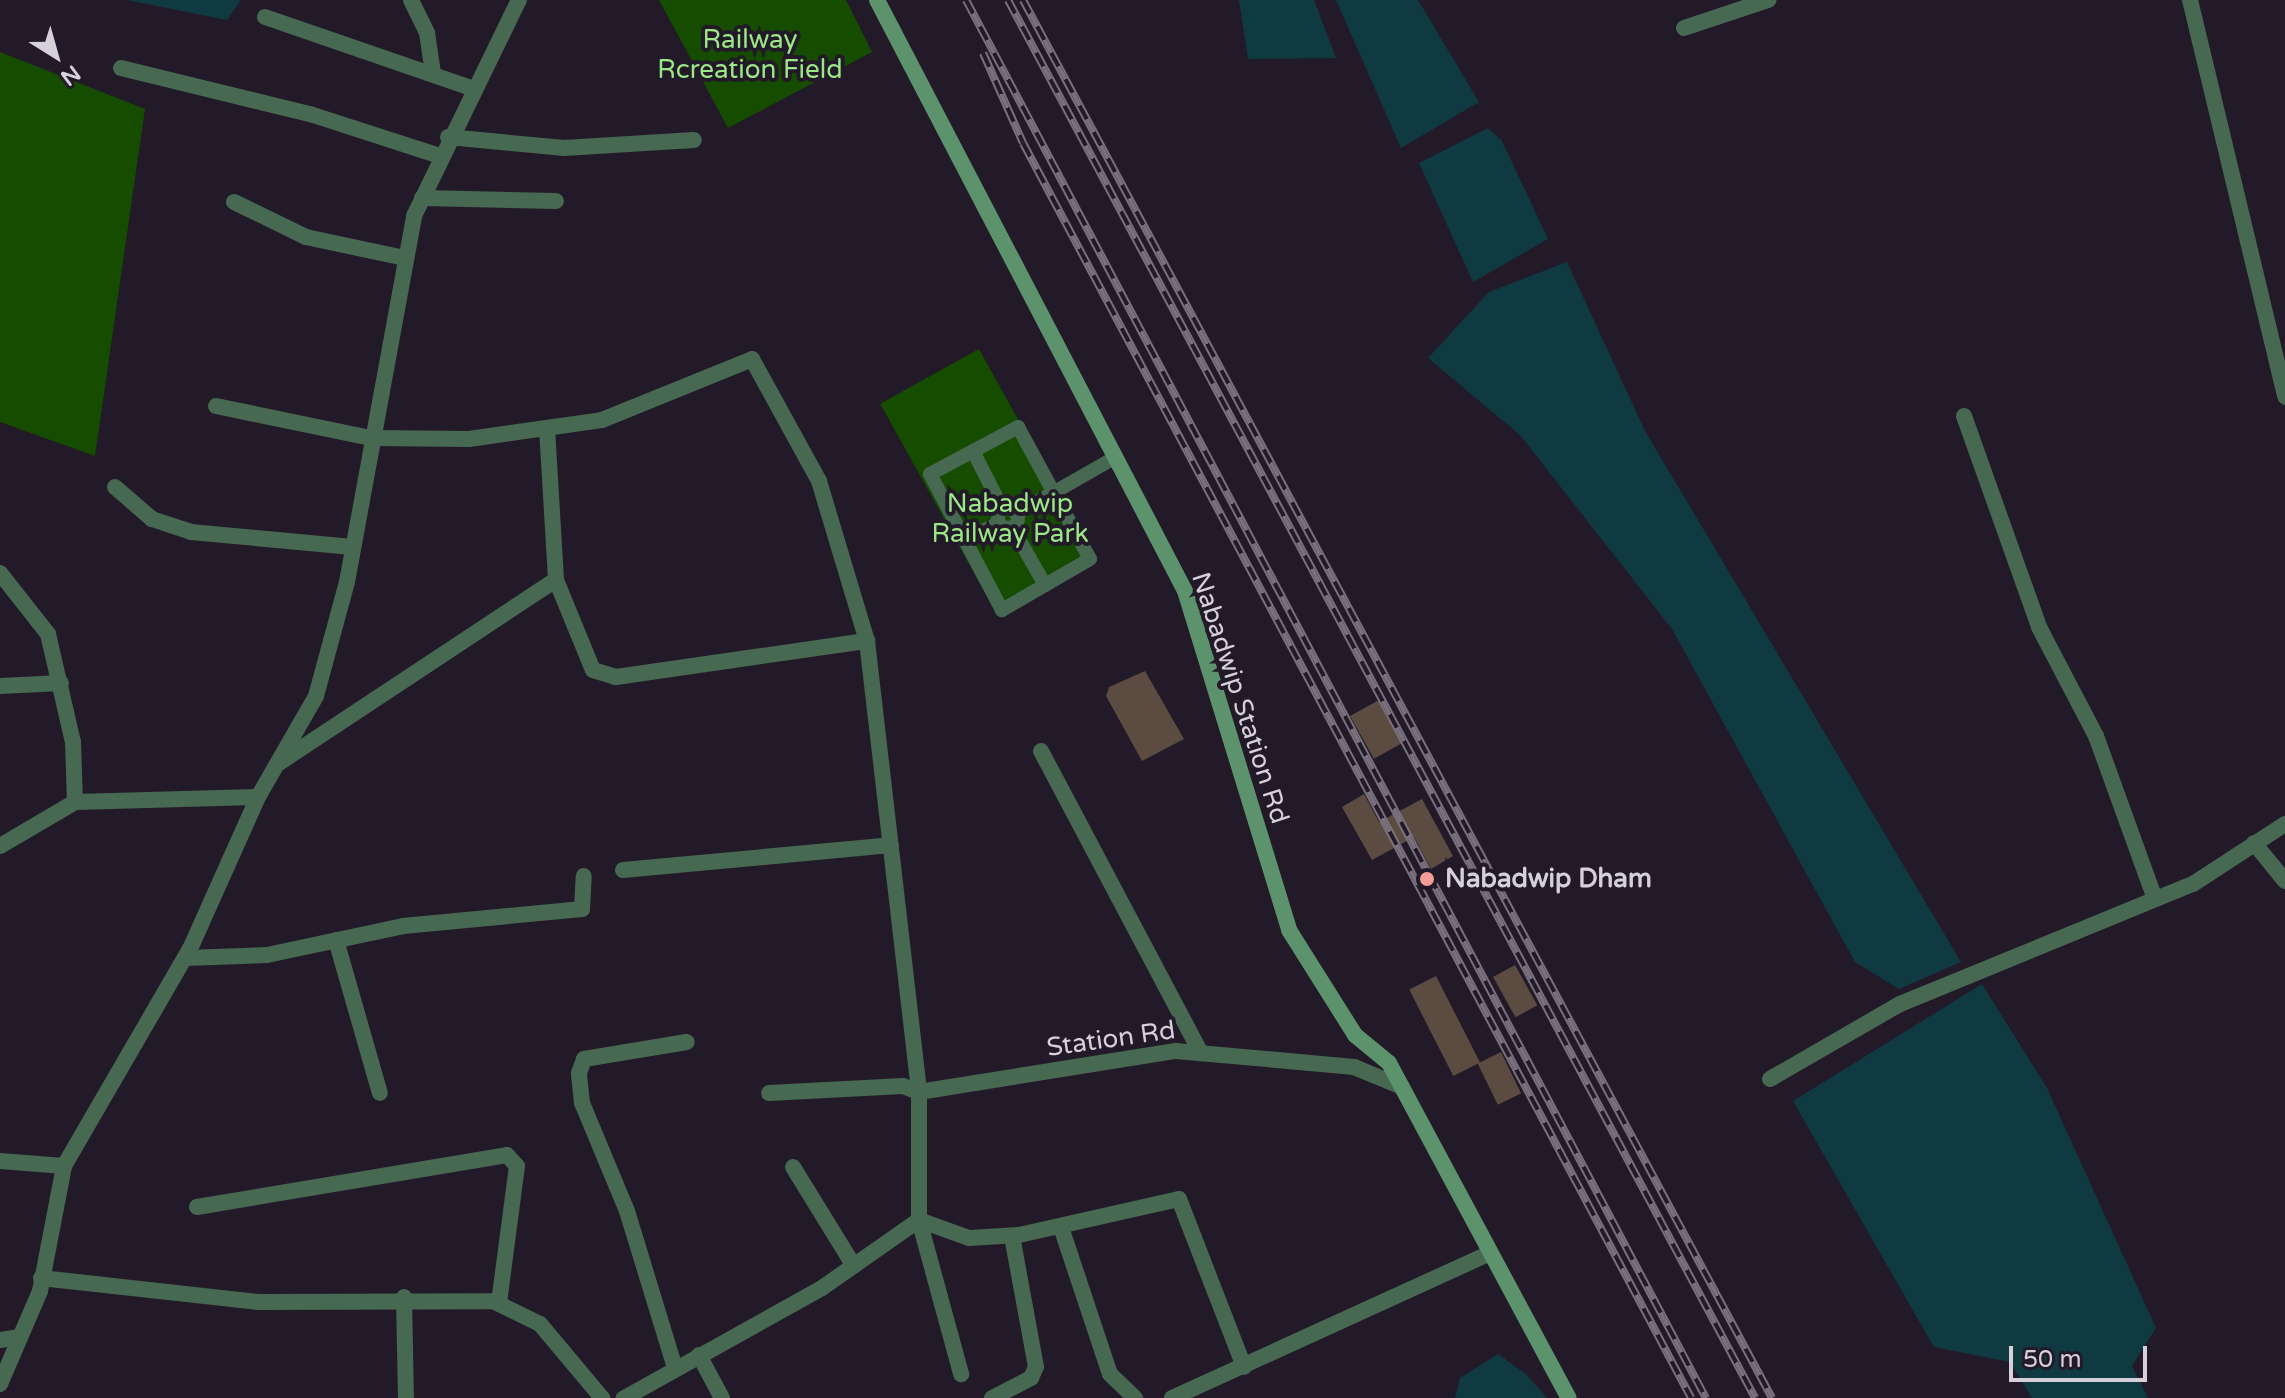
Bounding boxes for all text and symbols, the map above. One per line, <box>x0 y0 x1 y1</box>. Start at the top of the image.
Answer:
north arrow <box>16 16 96 96</box>
park label: Railway Rcreation Field <box>657 24 843 86</box>
text: N <box>56 59 85 91</box>
park label: Nabadwip Railway Park <box>931 488 1089 550</box>
street label: Nabadwip Station Rd <box>1185 568 1295 828</box>
place label: Nabadwip Dham <box>1445 863 1652 895</box>
marker: Nabadwip Dham <box>1416 868 1438 890</box>
street label: Station Rd <box>1045 1015 1177 1063</box>
scale bar <box>2013 1330 2151 1380</box>
text: 50 m <box>2023 1345 2081 1374</box>

